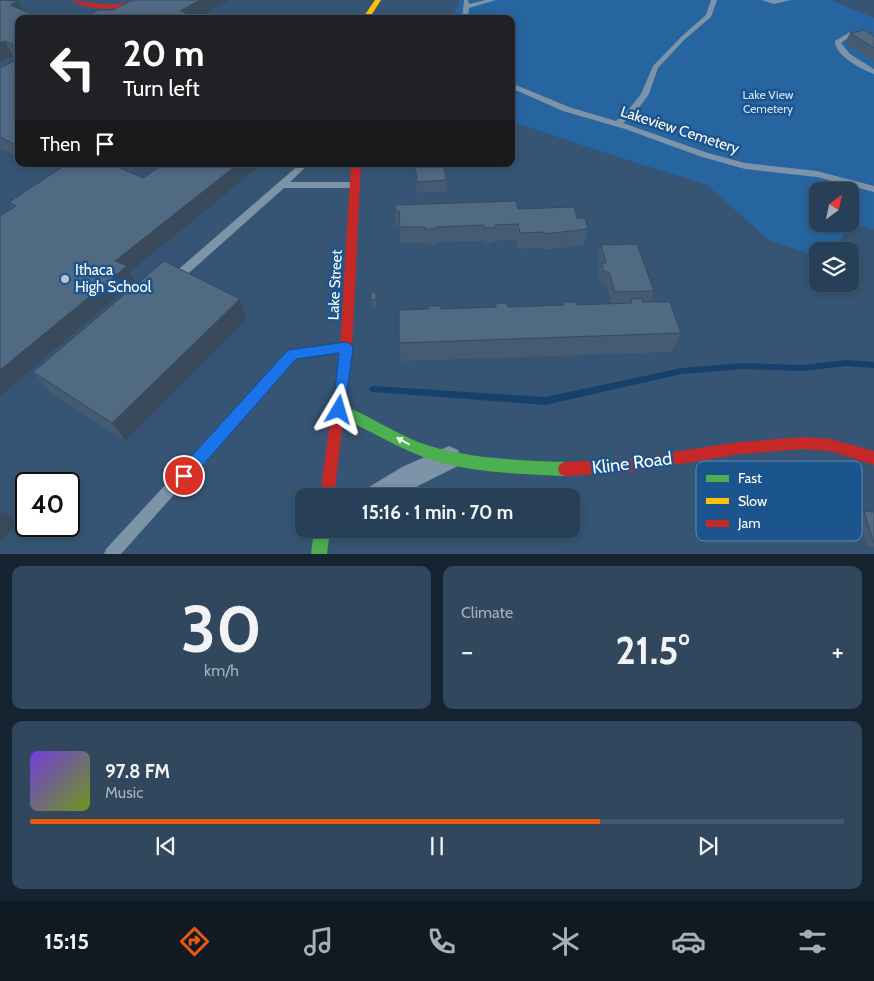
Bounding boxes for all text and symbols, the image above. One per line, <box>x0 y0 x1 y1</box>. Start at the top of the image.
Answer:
text: 20 m <box>123 32 205 75</box>
icon: left <box>40 35 105 100</box>
text: Turn left <box>123 75 200 102</box>
park label: Lake View Cemetery <box>743 87 794 116</box>
street label: Lakeview Cemetery <box>618 102 742 158</box>
icon: arrive <box>91 130 119 158</box>
text: Then <box>40 133 81 156</box>
north arrow <box>809 182 859 232</box>
map controls <box>809 182 859 292</box>
button: layers <box>809 242 859 292</box>
street label: Lake Street <box>324 249 346 321</box>
place label: Ithaca High School <box>75 261 152 296</box>
marker: Ithaca High School <box>59 273 71 285</box>
position arrow <box>312 383 364 435</box>
one-way arrow <box>396 437 410 445</box>
street label: Kline Road <box>591 447 673 479</box>
pin <box>163 455 205 497</box>
legend <box>696 461 862 541</box>
icon: arrive <box>170 462 198 490</box>
text: Fast <box>738 469 762 487</box>
speed limit sign: 40 <box>15 472 80 537</box>
text: Slow <box>738 492 767 510</box>
text: 15:16 · 1 min · 70 m <box>362 501 513 524</box>
text: Jam <box>737 514 760 532</box>
text: 30 <box>181 589 262 668</box>
text: Climate <box>461 603 513 622</box>
text: 21.5° <box>616 627 689 674</box>
text: − <box>461 634 473 668</box>
text: + <box>832 634 844 668</box>
text: km/h <box>204 661 239 680</box>
text: 97.8 FM <box>105 760 170 783</box>
text: Music <box>105 783 143 802</box>
icon: previous <box>152 832 180 860</box>
icon: pause <box>423 832 451 860</box>
icon: next <box>694 832 722 860</box>
icon: directions <box>177 924 212 959</box>
icon: music <box>301 924 336 959</box>
icon: phone <box>424 924 459 959</box>
icon: climate <box>548 924 583 959</box>
icon: car <box>671 924 706 959</box>
icon: filters <box>795 924 830 959</box>
text: 15:15 <box>44 928 89 955</box>

